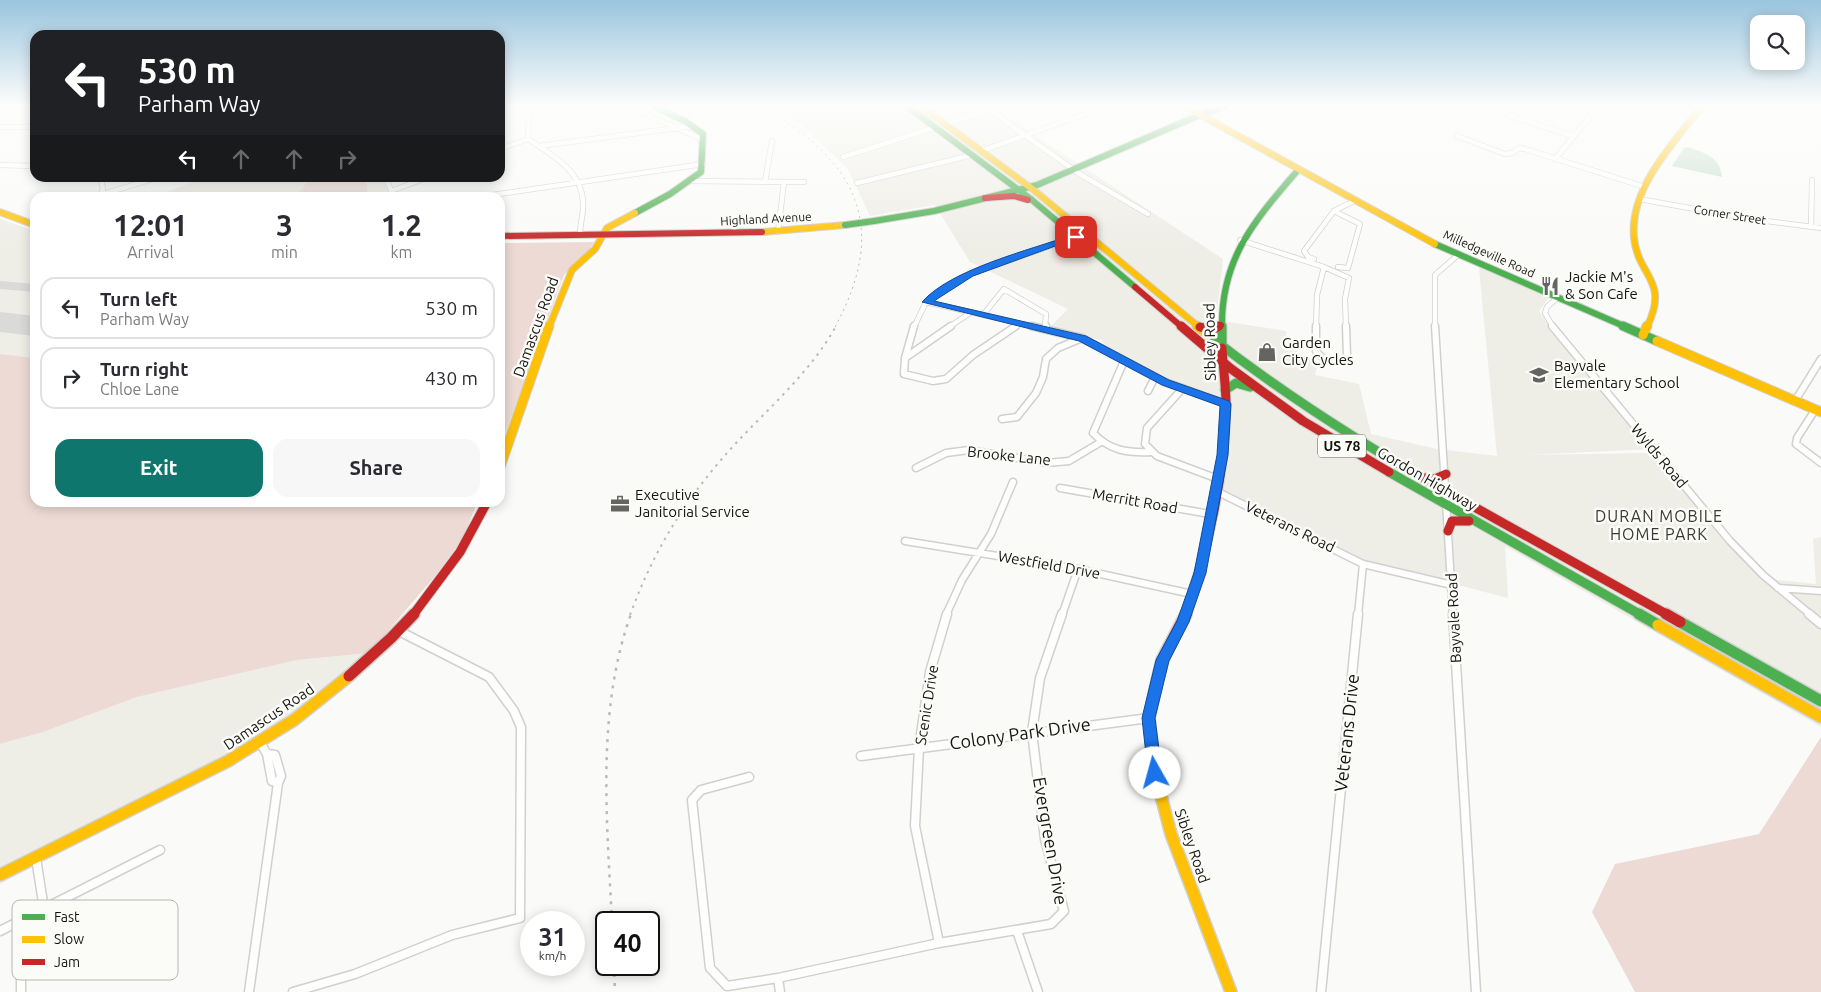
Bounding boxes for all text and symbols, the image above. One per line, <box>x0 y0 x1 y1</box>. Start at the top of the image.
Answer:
map controls <box>1750 15 1805 70</box>
button: search <box>1750 15 1805 70</box>
icon: left <box>55 50 120 115</box>
text: 530 m <box>138 50 236 90</box>
text: Parham Way <box>138 91 260 116</box>
icon: left <box>174 145 202 173</box>
icon: ahead <box>227 145 255 173</box>
icon: ahead <box>280 145 308 173</box>
icon: right <box>333 145 361 173</box>
street label: Corner Street <box>1693 202 1768 227</box>
text: 12:01 <box>113 208 188 242</box>
text: 3 <box>276 208 293 242</box>
text: 1.2 <box>381 208 422 242</box>
street label: Highland Avenue <box>720 210 812 227</box>
pin <box>1055 216 1097 258</box>
icon: arrive <box>1062 223 1090 251</box>
street label: Milledgeville Road <box>1441 227 1537 280</box>
text: Arrival <box>127 243 174 261</box>
text: min <box>271 243 298 261</box>
text: km <box>390 243 412 261</box>
place label: Jackie M's & Son Cafe <box>1565 268 1638 302</box>
street label: Damascus Road <box>509 274 562 379</box>
restaurant icon: Jackie M's & Son Cafe <box>1539 275 1561 297</box>
text: Turn left <box>100 288 178 310</box>
icon: left <box>57 294 85 322</box>
text: 530 m <box>425 297 478 319</box>
street label: Sibley Road <box>1200 303 1219 381</box>
text: Parham Way <box>100 310 189 328</box>
place label: Garden City Cycles <box>1282 334 1354 368</box>
shop icon: Garden City Cycles <box>1256 341 1278 363</box>
place label: Bayvale Elementary School <box>1554 357 1680 391</box>
text: Turn right <box>100 358 188 380</box>
icon: right <box>57 364 85 392</box>
school or university icon: Bayvale Elementary School <box>1528 364 1550 386</box>
text: 430 m <box>425 367 478 389</box>
text: Chloe Lane <box>100 380 179 398</box>
street label: Wylds Road <box>1628 420 1691 491</box>
road number: US 78 <box>1318 434 1366 458</box>
button: Exit <box>55 439 263 497</box>
button: Share <box>273 439 480 497</box>
street label: Brooke Lane <box>966 443 1052 468</box>
street label: Gordon Highway <box>1375 443 1480 514</box>
street label: Merritt Road <box>1091 485 1179 516</box>
place label: Executive Janitorial Service <box>635 486 750 520</box>
office icon: Executive Janitorial Service <box>609 493 631 515</box>
street label: Veterans Road <box>1243 497 1338 556</box>
district label: DURAN MOBILE HOME PARK <box>1595 507 1723 543</box>
street label: Westfield Drive <box>997 547 1102 582</box>
street label: Bayvale Road <box>1443 573 1464 663</box>
street label: Scenic Drive <box>912 664 941 746</box>
street label: Veterans Drive <box>1330 673 1362 793</box>
street label: Damascus Road <box>220 680 317 753</box>
street label: Colony Park Drive <box>948 713 1092 753</box>
position arrow <box>1128 746 1180 798</box>
street label: Evergreen Drive <box>1030 775 1072 906</box>
street label: Sibley Road <box>1172 806 1213 885</box>
legend <box>12 900 178 980</box>
text: Fast <box>54 909 80 925</box>
speed limit sign: 40 <box>595 911 660 976</box>
text: 31 <box>538 923 567 951</box>
text: Slow <box>54 931 84 947</box>
text: km/h <box>539 949 566 962</box>
text: Jam <box>54 954 80 970</box>

